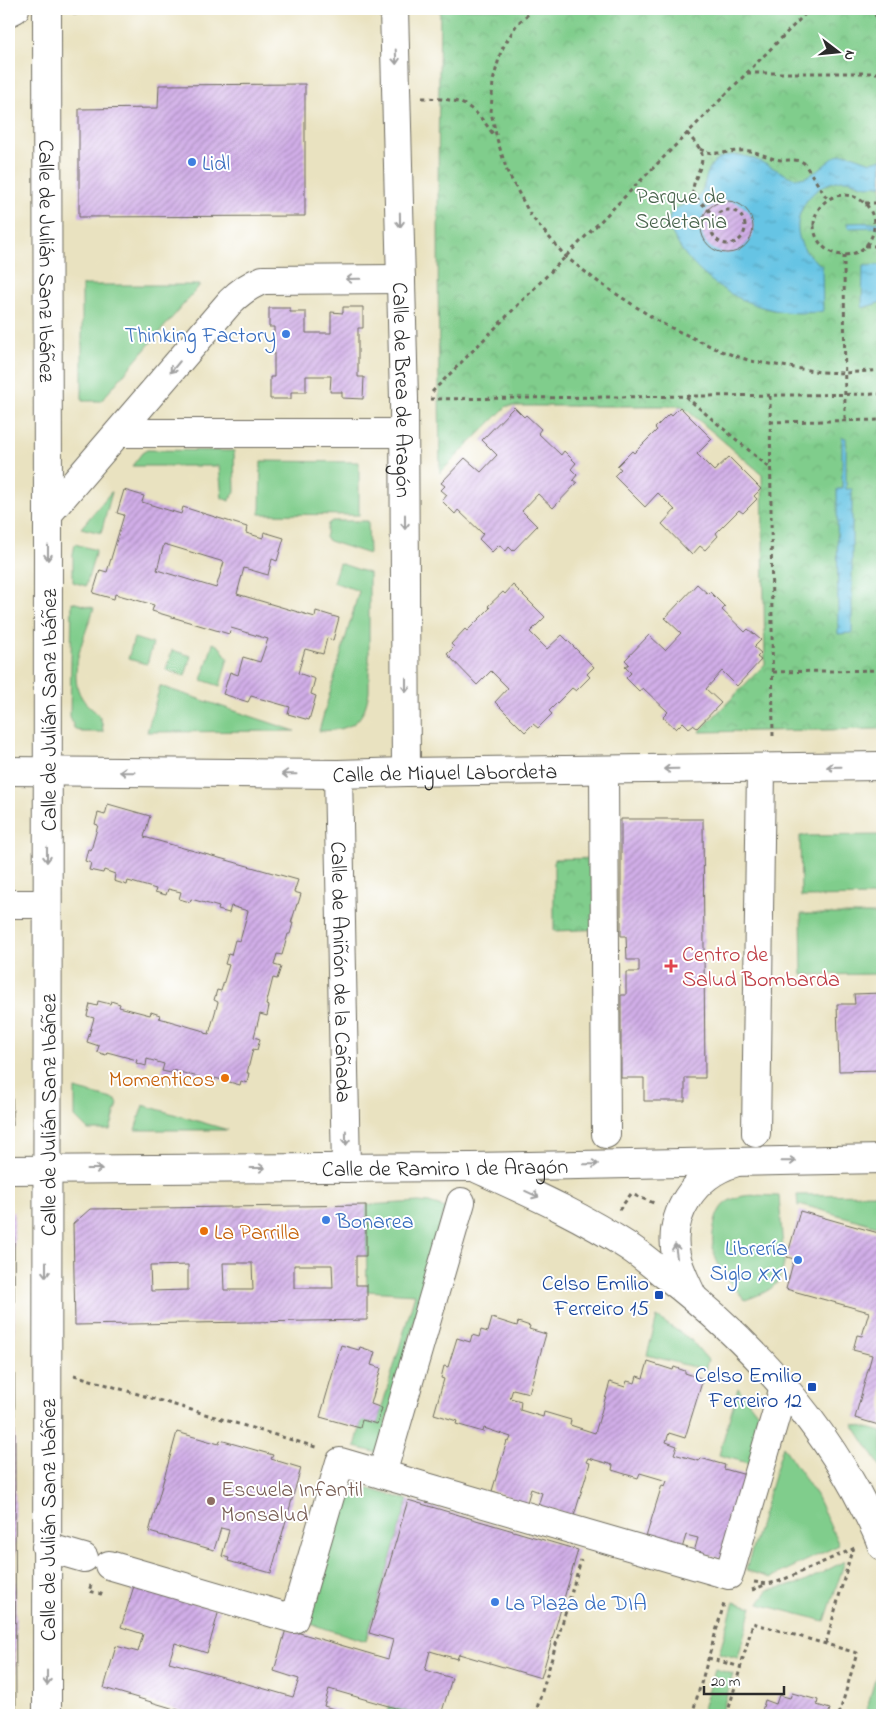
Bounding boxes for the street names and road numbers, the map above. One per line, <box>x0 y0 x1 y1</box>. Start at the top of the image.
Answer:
street label: Calle de Julián Sanz Ibáñez <box>28 140 61 383</box>
street label: Calle de Brea de Aragón <box>382 282 418 498</box>
street label: Calle de Julián Sanz Ibáñez <box>35 588 67 831</box>
street label: Calle de Miguel Labordeta <box>332 757 558 793</box>
street label: Calle de Aniñón de la Cañada <box>320 841 358 1103</box>
street label: Calle de Julián Sanz Ibáñez <box>34 993 67 1236</box>
street label: Calle de Ramiro I de Aragón <box>322 1152 569 1187</box>
street label: Calle de Julián Sanz Ibáñez <box>34 1398 66 1641</box>

